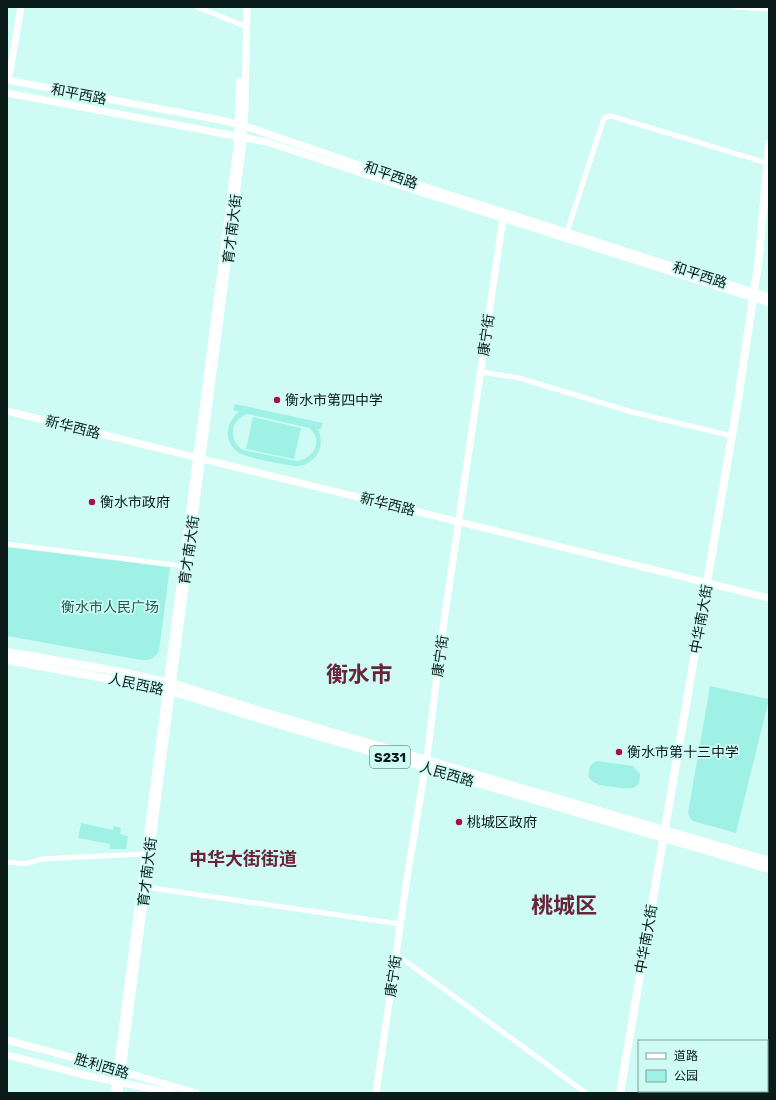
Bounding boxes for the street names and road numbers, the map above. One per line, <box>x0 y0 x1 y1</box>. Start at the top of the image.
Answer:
street label: 和平西路 <box>50 81 108 108</box>
street label: 和平西路 <box>362 158 420 193</box>
street label: 育才南大街 <box>220 193 245 265</box>
street label: 和平西路 <box>671 259 729 292</box>
street label: 康宁街 <box>475 313 498 357</box>
street label: 新华西路 <box>44 412 102 443</box>
street label: 新华西路 <box>359 489 417 520</box>
street label: 育才南大街 <box>176 514 203 586</box>
street label: 中华南大街 <box>687 583 716 655</box>
street label: 康宁街 <box>429 634 452 678</box>
street label: 人民西路 <box>107 670 165 699</box>
road number: S231 <box>370 746 410 768</box>
street label: 人民西路 <box>418 759 476 790</box>
street label: 育才南大街 <box>135 836 160 908</box>
street label: 中华南大街 <box>632 903 661 975</box>
street label: 康宁街 <box>382 954 405 998</box>
street label: 胜利西路 <box>73 1051 131 1082</box>

